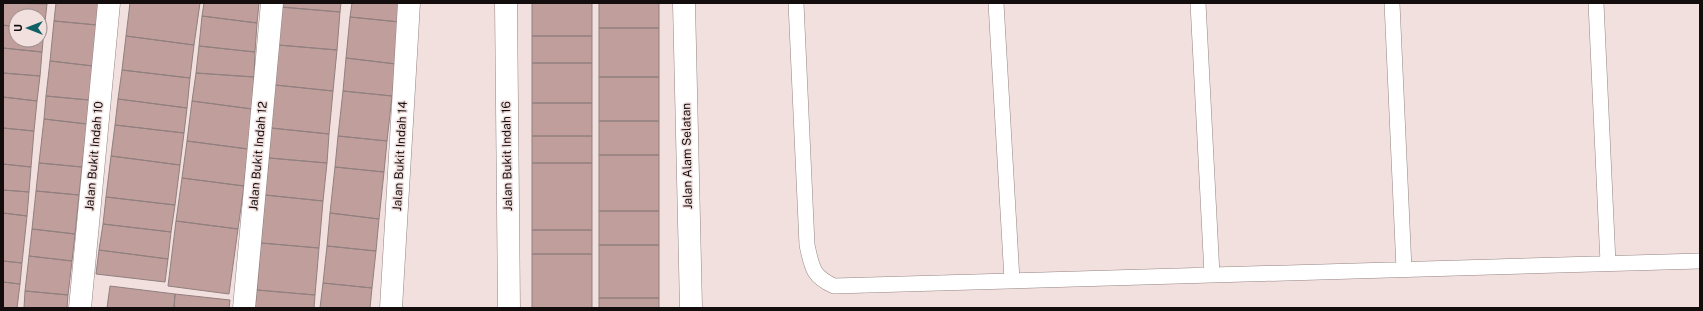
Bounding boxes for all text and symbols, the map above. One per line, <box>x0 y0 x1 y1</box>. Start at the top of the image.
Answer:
north arrow <box>8 8 48 48</box>
text: U <box>12 24 24 32</box>
street label: Jalan Bukit Indah 14 <box>390 100 410 211</box>
street label: Jalan Bukit Indah 10 <box>82 101 106 211</box>
street label: Jalan Bukit Indah 12 <box>246 101 270 211</box>
street label: Jalan Bukit Indah 16 <box>499 101 515 211</box>
street label: Jalan Alam Selatan <box>679 103 695 209</box>

